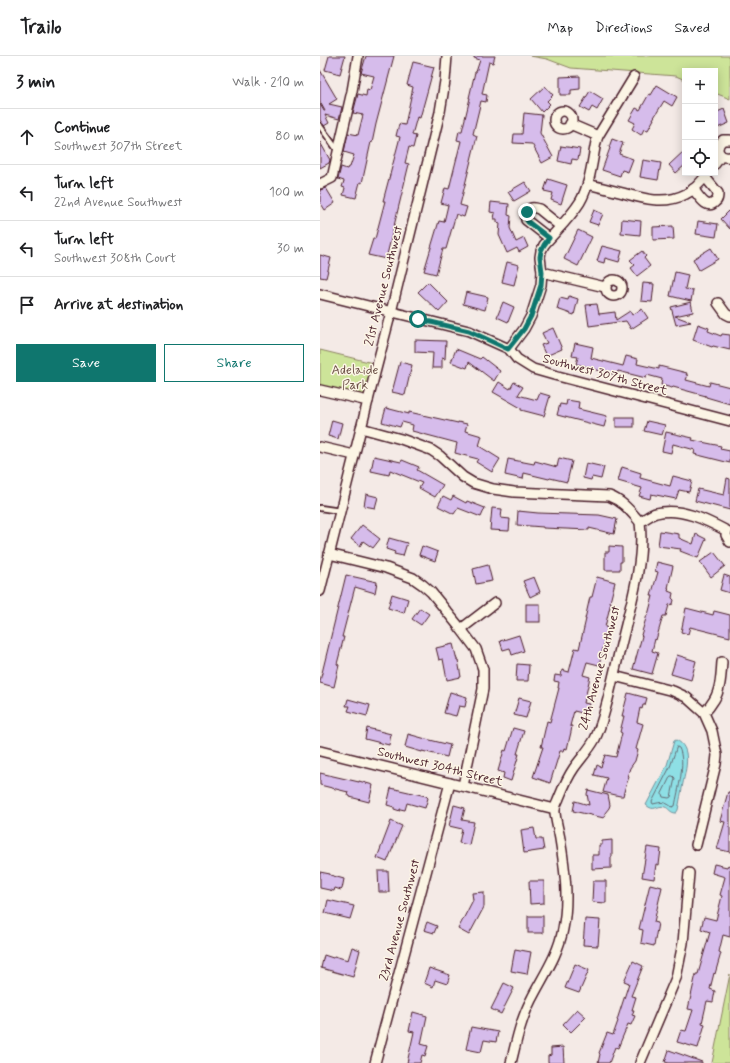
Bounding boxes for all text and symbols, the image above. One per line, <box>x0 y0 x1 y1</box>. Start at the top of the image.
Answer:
text: Trailo <box>20 15 62 40</box>
text: Map <box>547 19 573 37</box>
text: Directions <box>595 19 653 37</box>
text: Saved <box>675 19 710 37</box>
map controls <box>682 68 718 176</box>
button: + <box>682 68 718 104</box>
text: 3 min <box>16 71 55 93</box>
text: Walk · 210 m <box>232 74 304 91</box>
button: − <box>682 104 718 140</box>
text: Continue <box>54 118 110 138</box>
icon: ahead <box>16 126 38 148</box>
text: 80 m <box>275 128 304 145</box>
text: Southwest 307th Street <box>54 138 182 155</box>
button: locate <box>682 140 718 176</box>
text: Turn left <box>54 174 114 194</box>
icon: left <box>16 182 38 204</box>
text: 100 m <box>269 184 304 201</box>
text: 22nd Avenue Southwest <box>54 194 182 211</box>
route end <box>518 203 536 221</box>
street label: 21st Avenue Southwest <box>361 224 407 348</box>
text: Turn left <box>54 230 114 250</box>
icon: left <box>16 238 38 260</box>
text: 30 m <box>277 240 304 257</box>
text: Southwest 308th Court <box>54 250 176 267</box>
icon: arrive <box>16 294 38 316</box>
text: Arrive at destination <box>54 295 183 315</box>
route start <box>409 310 427 328</box>
button: Save <box>16 344 156 382</box>
button: Share <box>164 344 304 382</box>
street label: Southwest 307th Street <box>541 350 670 400</box>
park label: Adelaide Park <box>332 362 379 394</box>
street label: 24th Avenue Southwest <box>575 604 625 732</box>
street label: Southwest 304th Street <box>375 743 505 791</box>
street label: 23rd Avenue Southwest <box>376 857 424 983</box>

